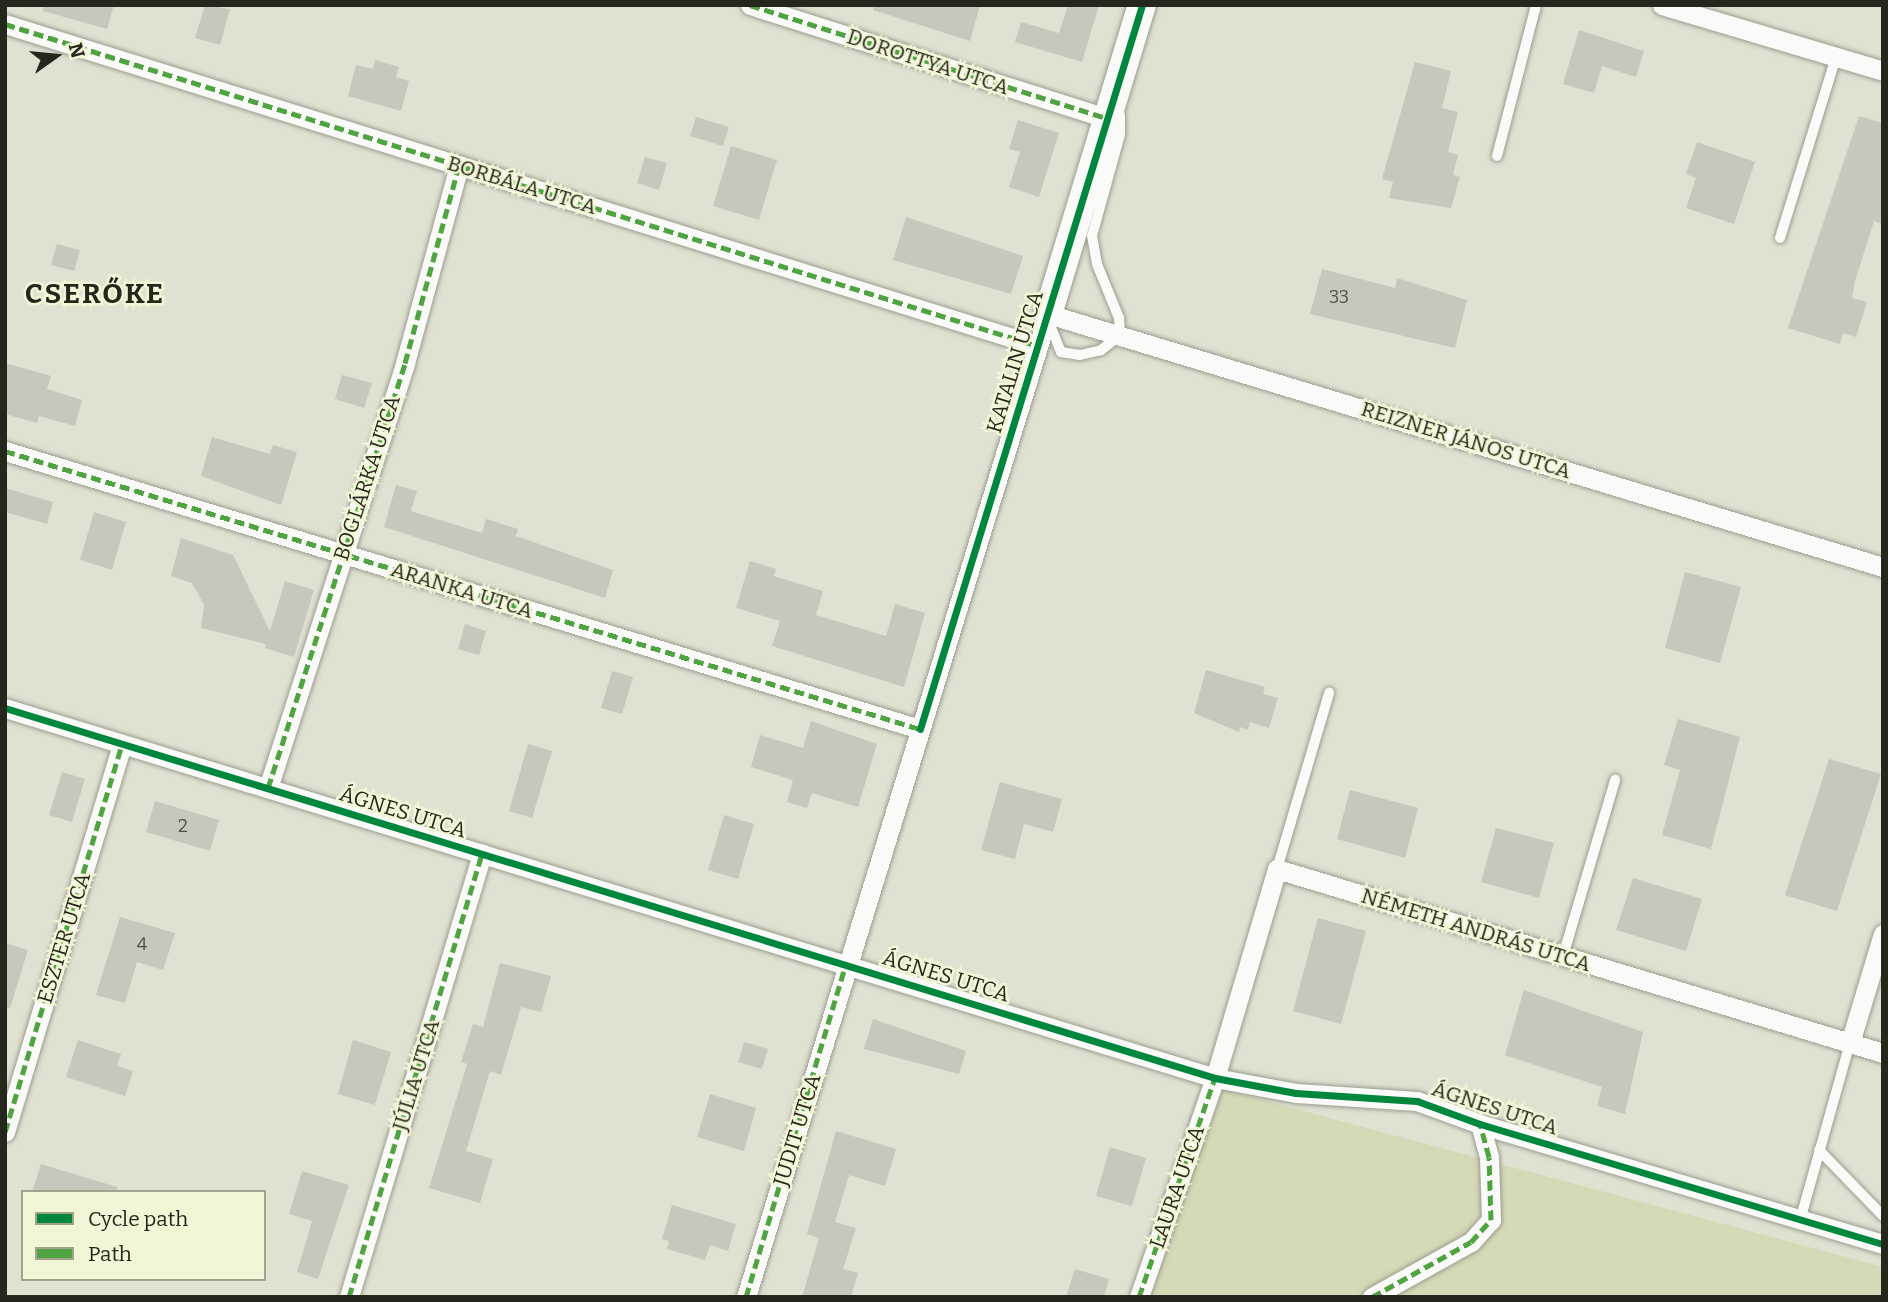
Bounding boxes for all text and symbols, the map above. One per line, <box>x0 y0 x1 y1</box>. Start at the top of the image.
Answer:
north arrow <box>21 21 91 91</box>
street label: DOROTTYA UTCA <box>844 24 1012 100</box>
text: N <box>64 40 90 60</box>
street label: BORBÁLA UTCA <box>444 150 600 220</box>
district label: CSERŐKE <box>26 277 164 311</box>
house number: 33 <box>1329 286 1349 308</box>
street label: KATALIN UTCA <box>981 288 1049 436</box>
street label: BOGLÁRKA UTCA <box>328 392 406 564</box>
street label: REIZNER JÁNOS UTCA <box>1358 396 1574 484</box>
street label: ARANKA UTCA <box>388 556 536 624</box>
street label: ÁGNES UTCA <box>337 781 469 843</box>
house number: 2 <box>178 815 188 837</box>
street label: ESZTER UTCA <box>32 869 96 1007</box>
street label: NÉMETH ANDRÁS UTCA <box>1358 883 1594 977</box>
house number: 4 <box>137 933 147 955</box>
street label: ÁGNES UTCA <box>880 945 1012 1007</box>
street label: JÚLIA UTCA <box>387 1016 445 1134</box>
street label: JUDIT UTCA <box>768 1071 826 1189</box>
street label: ÁGNES UTCA <box>1429 1076 1561 1140</box>
street label: LAURA UTCA <box>1144 1122 1210 1252</box>
legend <box>21 1190 266 1281</box>
text: Cycle path <box>88 1206 188 1232</box>
text: Path <box>88 1241 132 1267</box>

